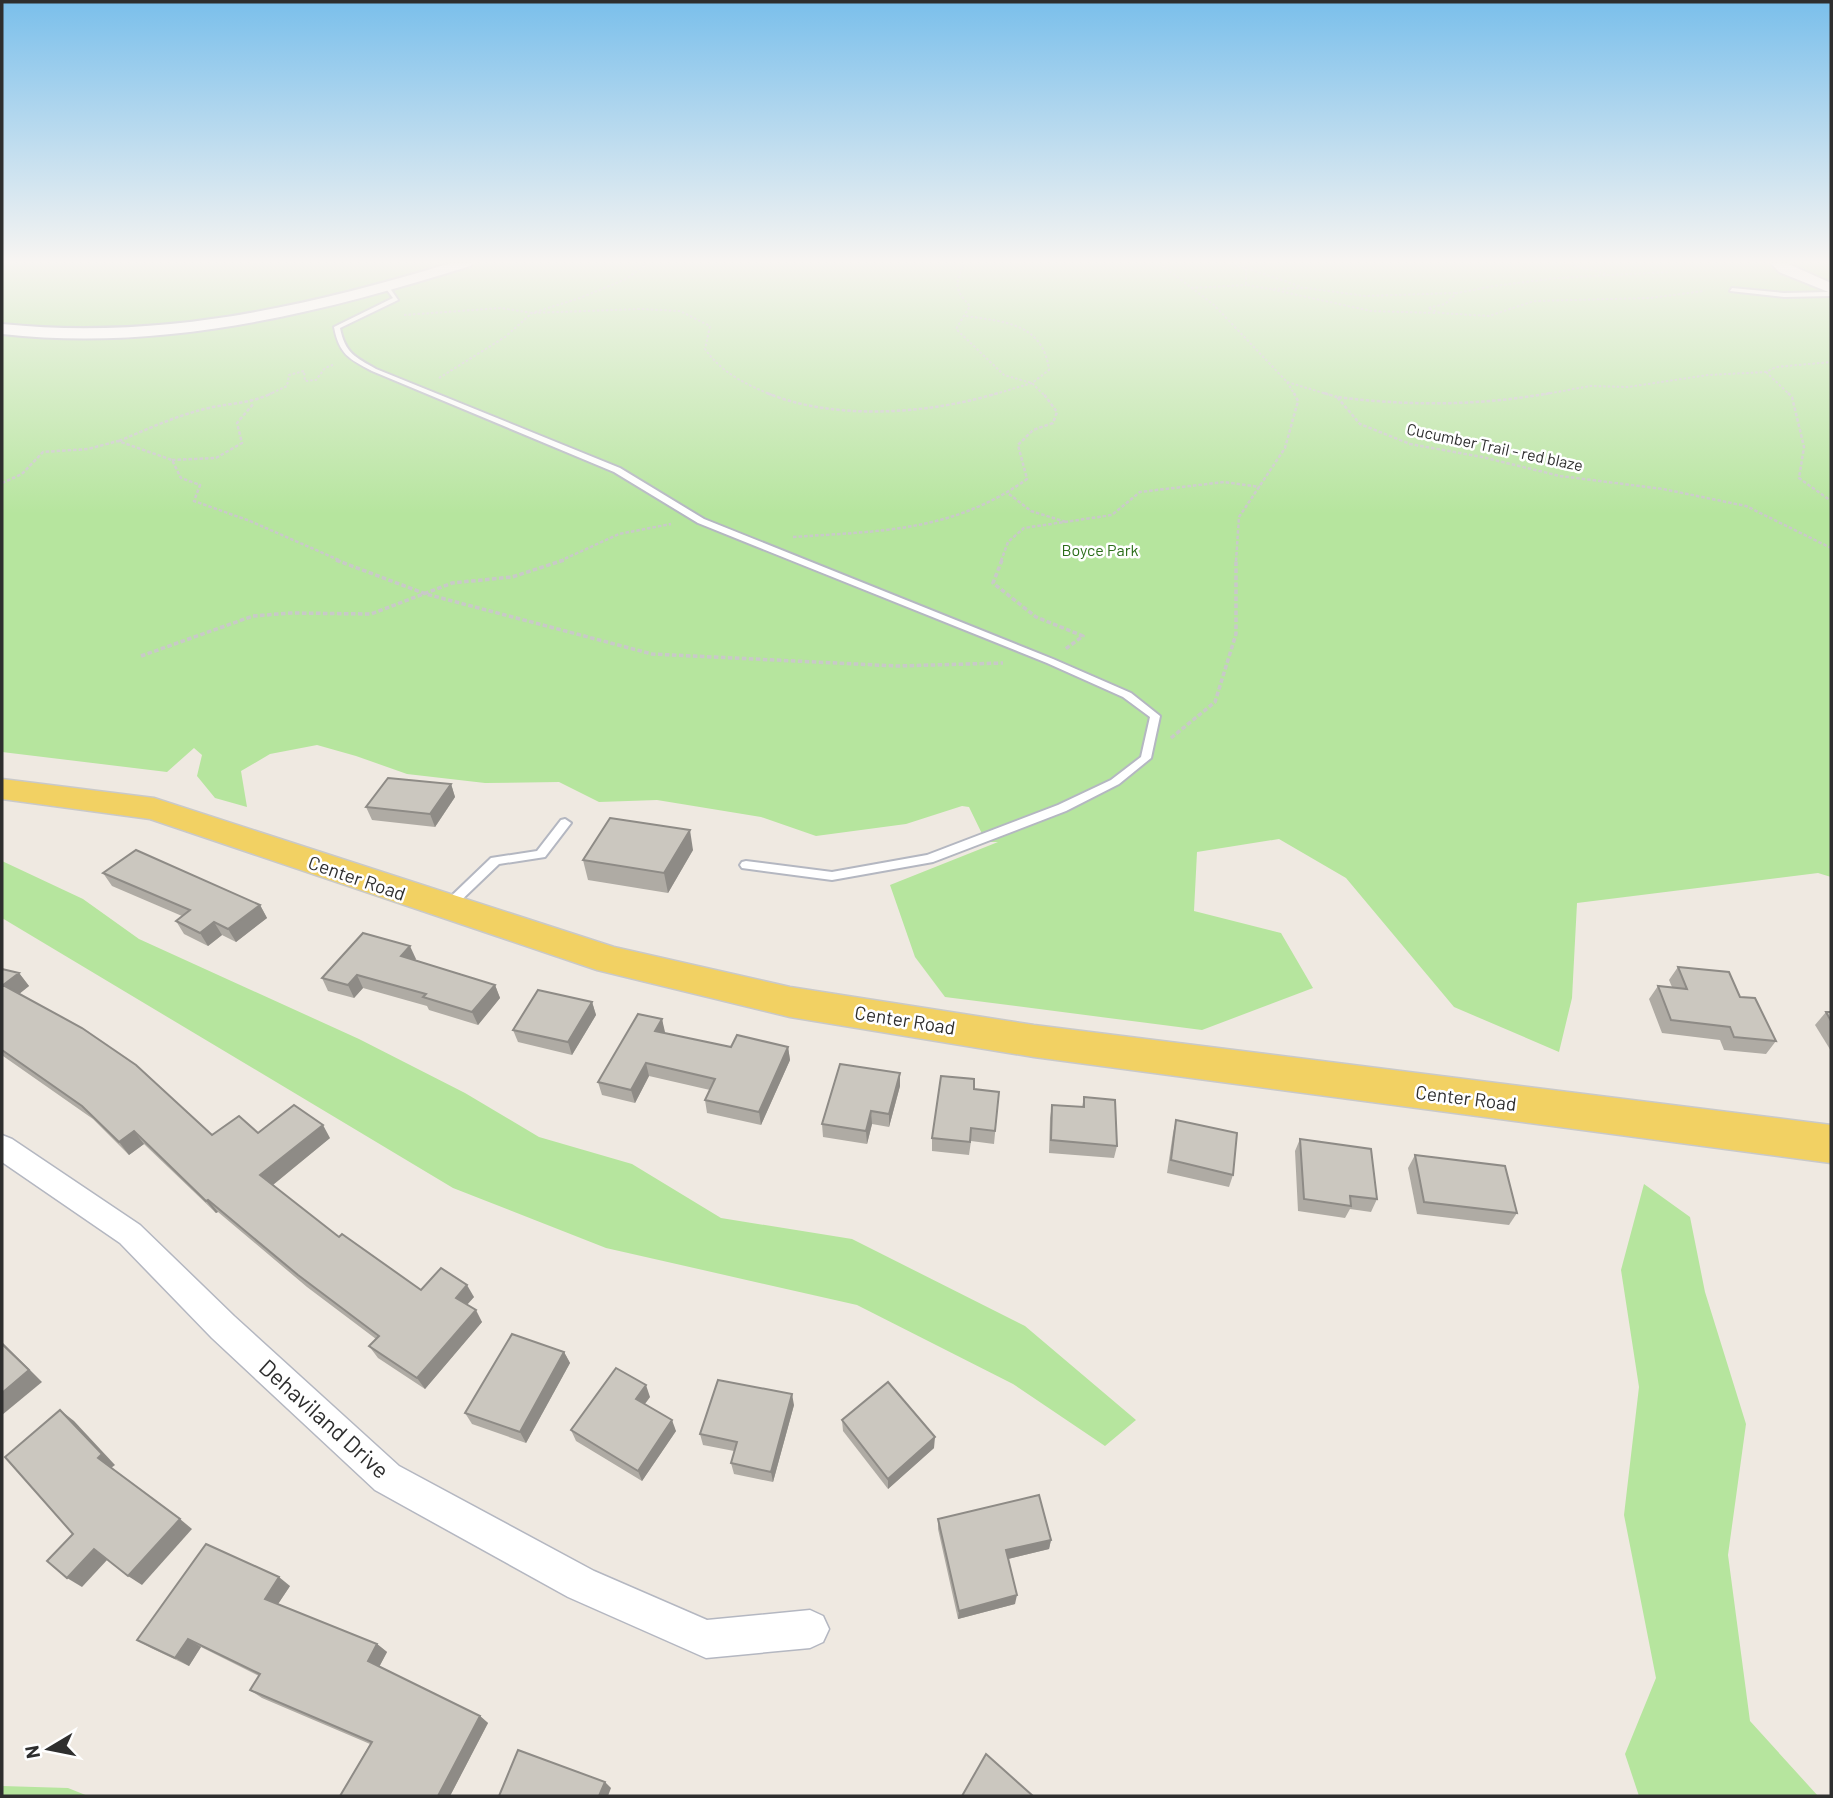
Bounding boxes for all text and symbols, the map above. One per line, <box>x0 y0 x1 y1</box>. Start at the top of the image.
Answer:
street label: Cucumber Trail - red blaze <box>1405 419 1585 474</box>
park label: Boyce Park <box>1062 540 1138 559</box>
street label: Center Road <box>305 850 409 905</box>
street label: Center Road <box>853 1000 957 1039</box>
street label: Center Road <box>1414 1080 1518 1115</box>
street label: Dehaviland Drive <box>254 1353 395 1484</box>
north arrow <box>14 1714 84 1784</box>
text: N <box>19 1744 44 1760</box>

